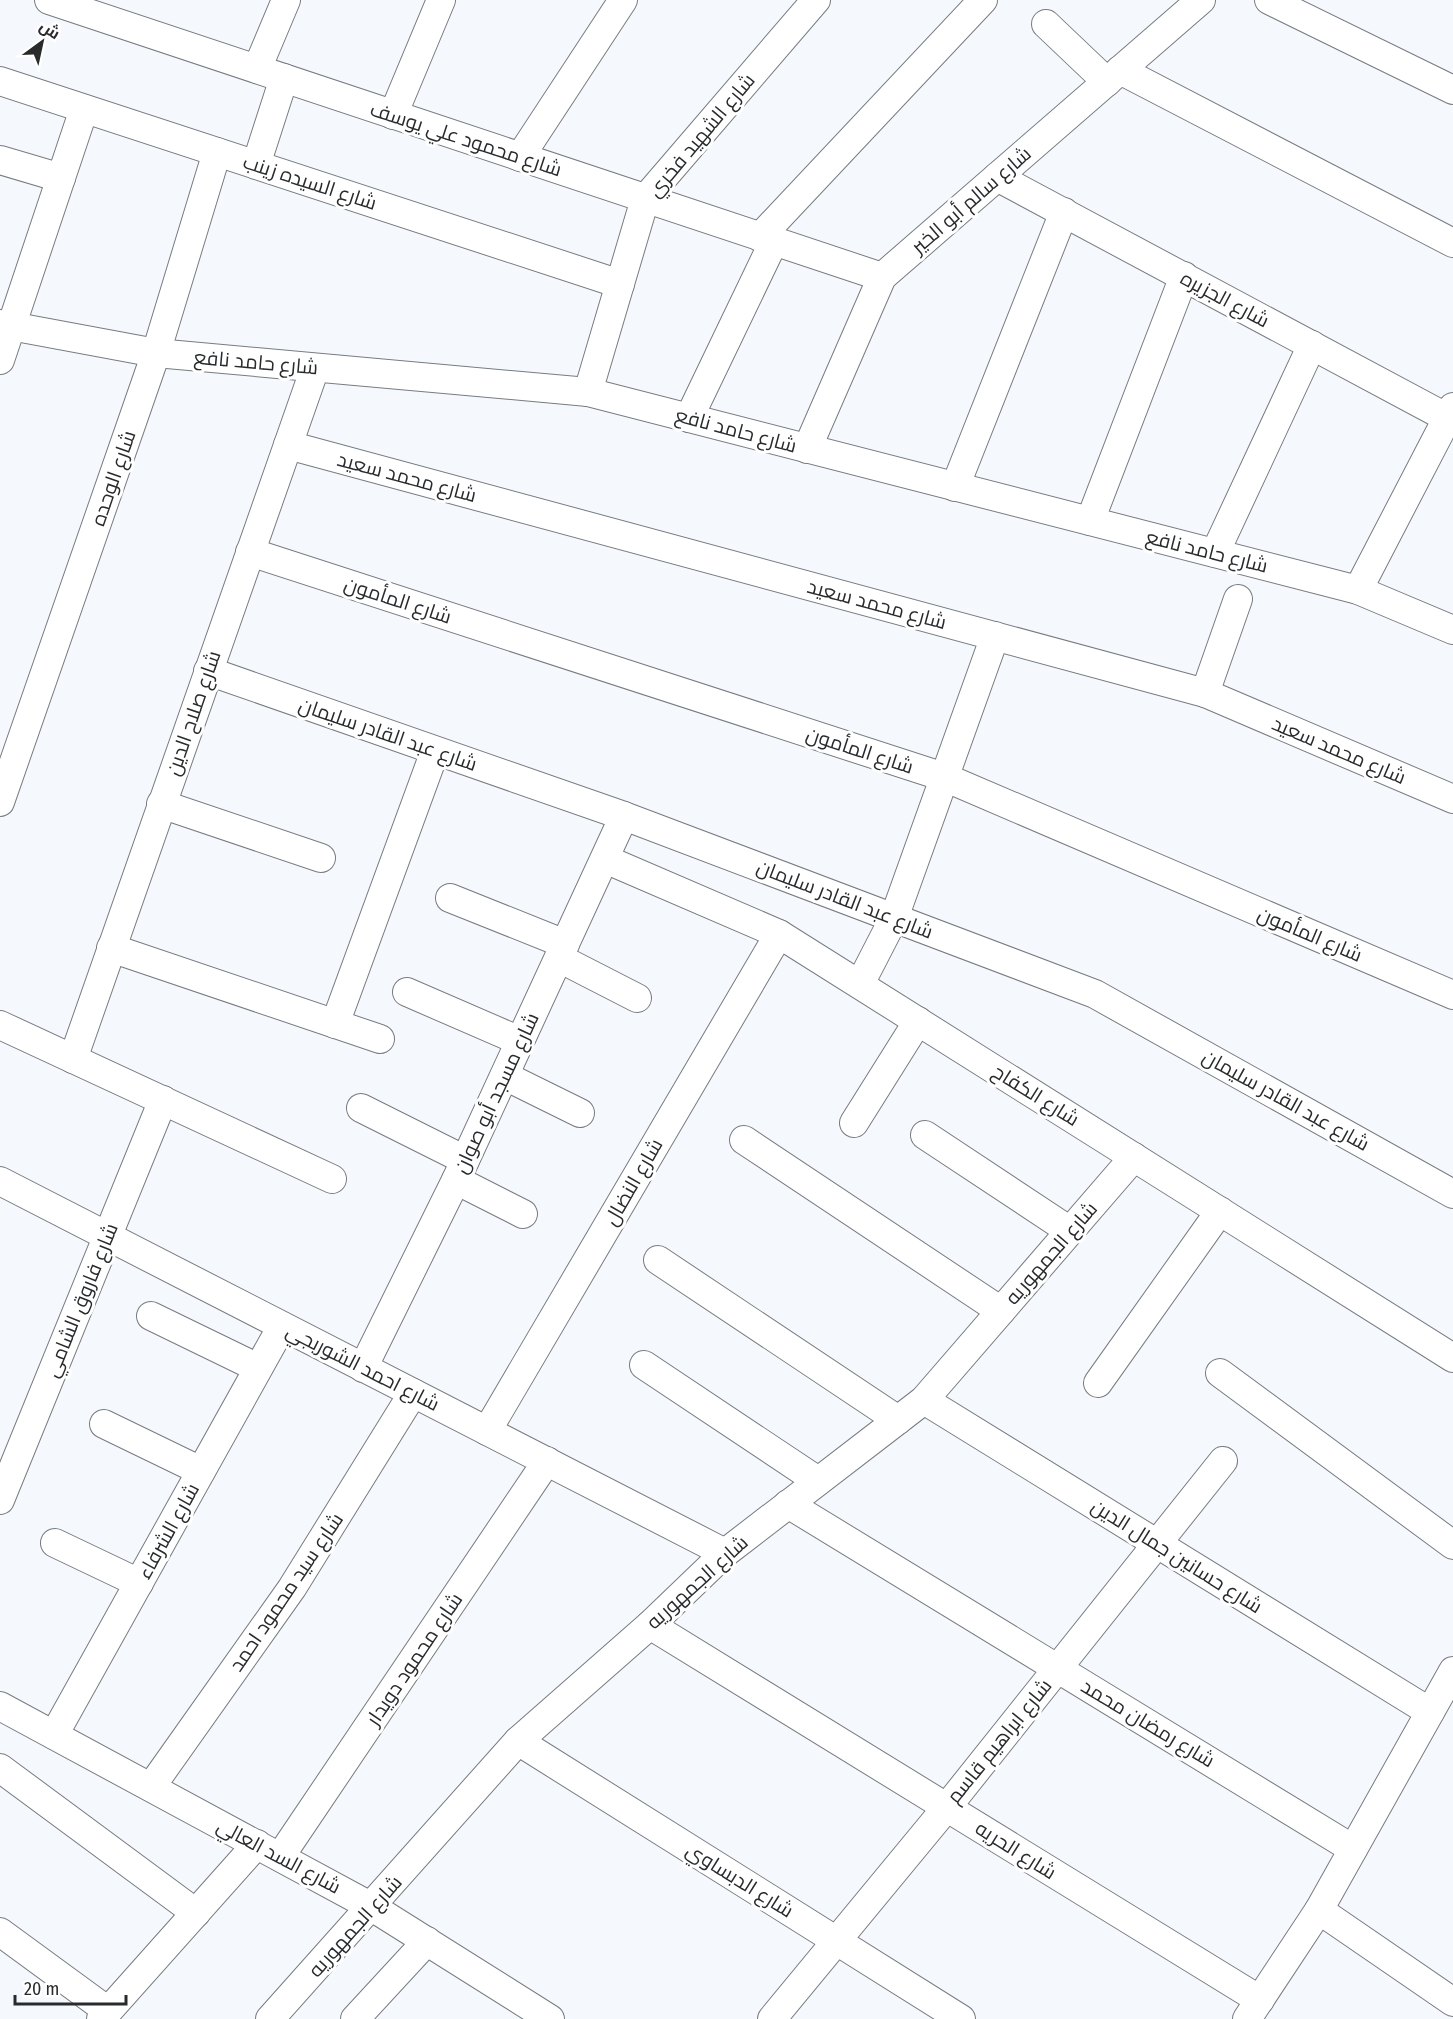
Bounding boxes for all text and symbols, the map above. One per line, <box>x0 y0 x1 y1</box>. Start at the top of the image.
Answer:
north arrow <box>12 12 72 72</box>
text: ش <box>36 16 64 43</box>
street label: شارع الشهيد فخري <box>642 68 763 204</box>
street label: شارع محمود علي يوسف <box>366 97 565 185</box>
street label: شارع سالم أبو الخير <box>905 141 1037 261</box>
street label: شارع السيده زينب <box>240 149 380 217</box>
street label: شارع الجزيره <box>1176 266 1273 334</box>
street label: شارع حامد نافع <box>193 345 319 381</box>
street label: شارع حامد نافع <box>672 402 799 460</box>
street label: شارع الوحده <box>85 427 142 530</box>
street label: شارع محمد سعيد <box>334 447 479 509</box>
street label: شارع حامد نافع <box>1143 524 1270 580</box>
street label: شارع المأمون <box>341 571 455 631</box>
street label: شارع محمد سعيد <box>804 574 949 636</box>
street label: شارع صلاح الدين <box>160 647 227 779</box>
street label: شارع عبد القادر سليمان <box>295 692 480 778</box>
street label: شارع محمد سعيد <box>1268 711 1410 791</box>
street label: شارع المأمون <box>803 721 917 781</box>
street label: شارع عبد القادر سليمان <box>753 854 937 946</box>
street label: شارع المأمون <box>1253 901 1366 969</box>
street label: شارع مسجد أبو صوان <box>448 1009 546 1178</box>
street label: شارع عبد القادر سليمان <box>1197 1044 1374 1158</box>
street label: شارع الكفاح <box>987 1059 1084 1133</box>
street label: شارع النضال <box>598 1134 669 1231</box>
street label: شارع الجمهوريه <box>1000 1197 1104 1311</box>
street label: شارع فاروق الشامي <box>39 1219 127 1382</box>
street label: شارع احمد الشوربجي <box>281 1318 444 1420</box>
street label: شارع الشرفاء <box>132 1479 206 1584</box>
street label: شارع حسانين جمال الدين <box>1086 1494 1267 1620</box>
street label: شارع سيد محمود احمد <box>224 1508 350 1677</box>
street label: شارع الجمهوريه <box>641 1530 754 1635</box>
street label: شارع محمود دويدار <box>360 1588 469 1732</box>
street label: شارع ابراهيم قاسم <box>942 1674 1058 1809</box>
street label: شارع رمضان محمد <box>1076 1674 1219 1774</box>
street label: شارع السد العالي <box>211 1813 345 1902</box>
street label: شارع الحريه <box>970 1816 1061 1886</box>
street label: شارع الدبساوي <box>680 1837 798 1926</box>
street label: شارع الجمهوريه <box>303 1870 408 1983</box>
scale bar <box>15 1968 126 2006</box>
text: 20 m <box>24 1978 59 2000</box>

